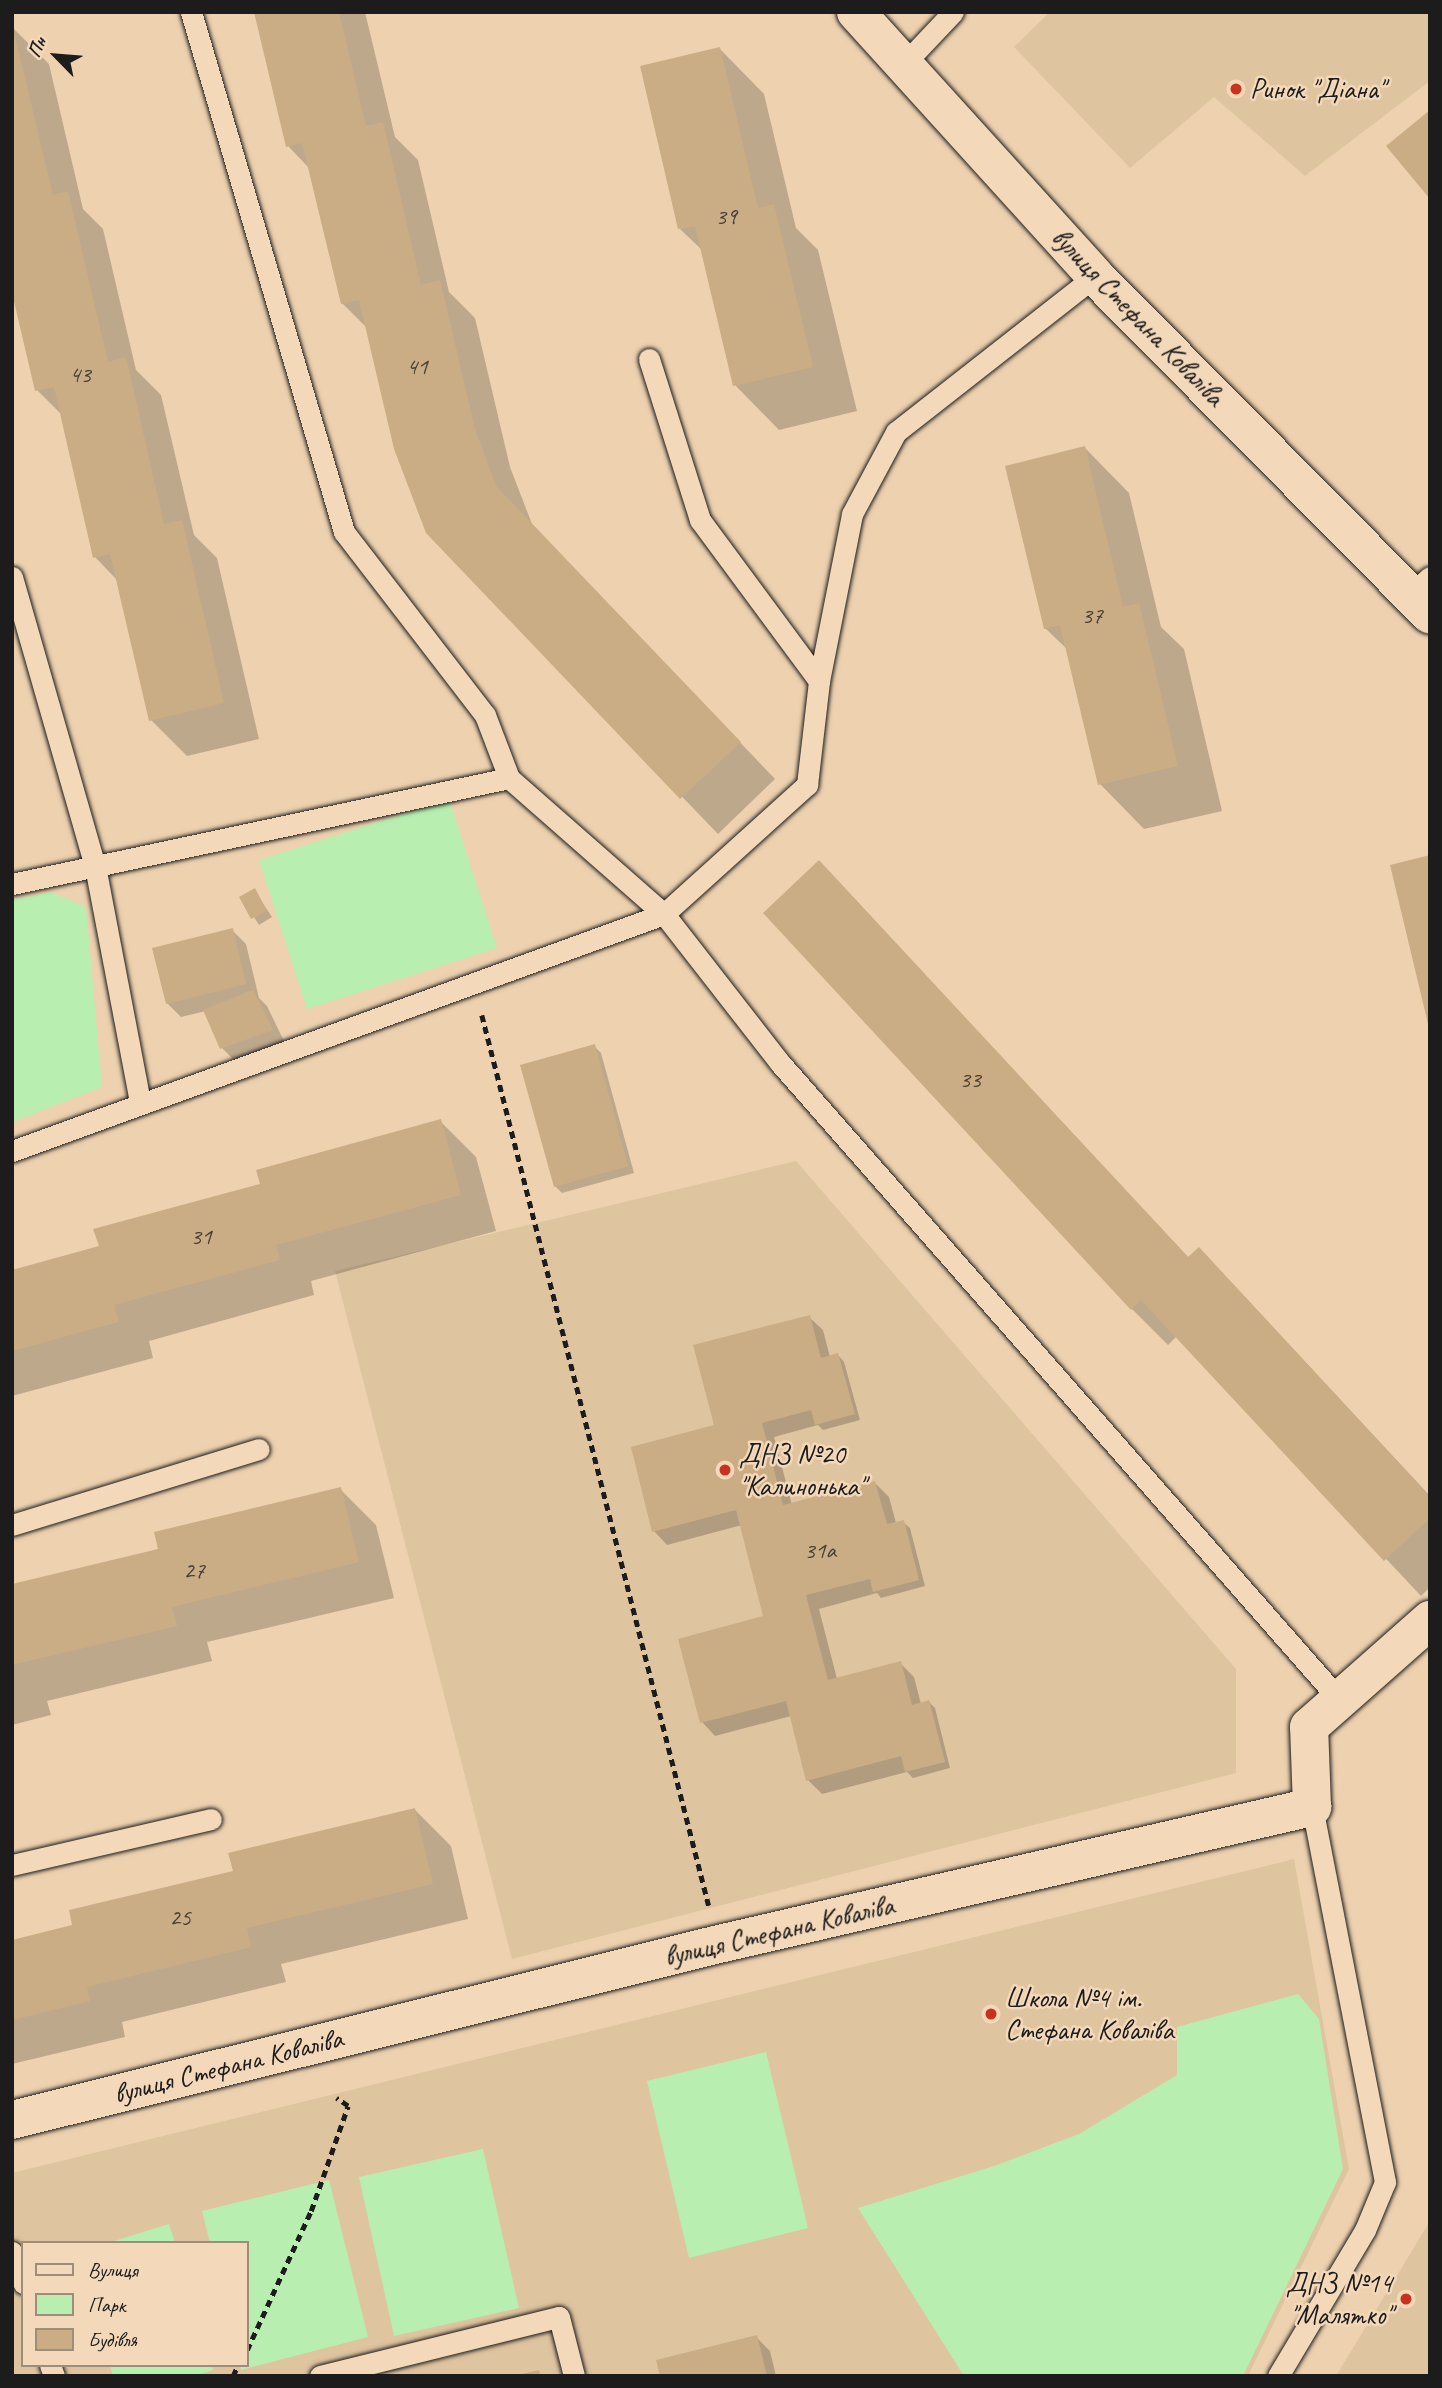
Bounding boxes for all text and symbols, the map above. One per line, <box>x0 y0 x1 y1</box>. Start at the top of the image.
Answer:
north arrow <box>21 21 91 91</box>
text: Пн <box>22 33 52 61</box>
place label: Ринок "Діана" <box>1250 72 1384 106</box>
marker: Ринок "Діана" <box>1228 81 1244 97</box>
house number: 39 <box>715 203 737 231</box>
street label: вулиця Стефана Коваліва <box>1044 221 1232 413</box>
house number: 41 <box>406 353 428 381</box>
house number: 43 <box>69 361 91 389</box>
house number: 37 <box>1081 602 1103 630</box>
house number: 33 <box>959 1066 981 1094</box>
house number: 31 <box>190 1223 212 1251</box>
place label: ДНЗ №20 "Калинонька" <box>739 1437 865 1503</box>
marker: ДНЗ №20 "Калинонька" <box>717 1462 733 1478</box>
house number: 31а <box>804 1537 836 1565</box>
house number: 27 <box>183 1557 205 1585</box>
street label: вулиця Стефана Коваліва <box>661 1888 897 1974</box>
house number: 25 <box>169 1904 191 1932</box>
place label: Школа №4 ім. Стефана Коваліва <box>1005 1981 1174 2047</box>
marker: Школа №4 ім. Стефана Коваліва <box>983 2006 999 2022</box>
street label: вулиця Стефана Коваліва <box>110 2021 346 2111</box>
legend <box>21 2241 248 2367</box>
text: Вулиця <box>88 2257 138 2283</box>
place label: ДНЗ №14 "Малятко" <box>1286 2266 1392 2332</box>
marker: ДНЗ №14 "Малятко" <box>1398 2291 1414 2307</box>
text: Парк <box>88 2292 125 2318</box>
text: Будівля <box>88 2327 137 2353</box>

